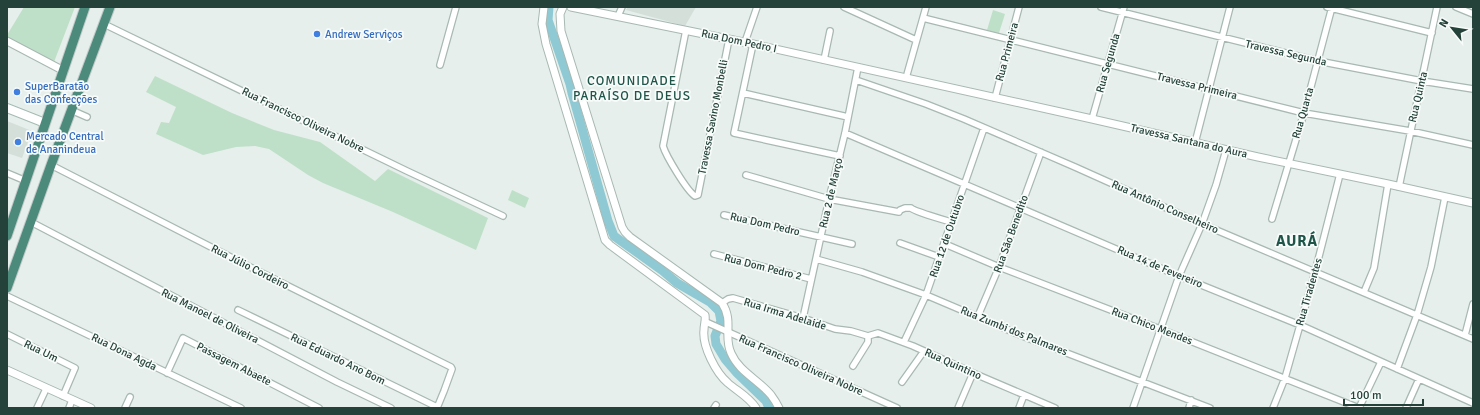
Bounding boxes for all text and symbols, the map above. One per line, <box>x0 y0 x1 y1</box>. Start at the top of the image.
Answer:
north arrow <box>1432 8 1472 48</box>
text: N <box>1436 17 1451 30</box>
street label: Rua Primeira <box>993 21 1021 83</box>
street label: Rua Dom Pedro I <box>700 27 778 55</box>
place label: Andrew Serviços <box>325 28 403 41</box>
marker: Andrew Serviços <box>312 29 322 39</box>
street label: Rua Segunda <box>1093 31 1123 94</box>
street label: Travessa Segunda <box>1244 37 1328 69</box>
street label: Travessa Savino Monbelli <box>695 58 731 176</box>
street label: Travessa Primeira <box>1155 70 1239 102</box>
street label: Rua Quinta <box>1406 70 1430 124</box>
district label: COMUNIDADE PARAÍSO DE DEUS <box>573 73 691 104</box>
place label: SuperBaratão das Confecções <box>25 80 97 106</box>
street label: Rua Francisco Oliveira Nobre <box>240 85 366 155</box>
street label: Rua Quarta <box>1289 85 1317 140</box>
marker: SuperBaratão das Confecções <box>12 87 22 97</box>
street label: Travessa Santana do Aura <box>1129 121 1249 161</box>
place label: Mercado Central de Ananindeua <box>26 130 104 156</box>
marker: Mercado Central de Ananindeua <box>13 137 23 147</box>
street label: Rua 2 de Março <box>817 156 845 229</box>
street label: Rua Antônio Conselheiro <box>1110 178 1221 237</box>
street label: Rua 12 de Outubro <box>927 193 967 279</box>
street label: Rua São Benedito <box>991 193 1031 275</box>
street label: Rua Dom Pedro <box>729 210 801 238</box>
district label: AURÁ <box>1276 231 1318 250</box>
street label: Rua Júlio Cordeiro <box>209 242 291 292</box>
street label: Rua 14 de Fevereiro <box>1115 243 1205 291</box>
street label: Rua Dom Pedro 2 <box>723 251 803 283</box>
street label: Rua Tiradentes <box>1293 257 1325 327</box>
street label: Rua Manoel de Oliveira <box>159 286 261 346</box>
street label: Rua Irma Adelaide <box>742 295 828 333</box>
street label: Rua Zumbi dos Palmares <box>959 304 1070 359</box>
street label: Rua Chico Mendes <box>1110 305 1195 348</box>
street label: Rua Eduardo Ano Bom <box>288 330 388 388</box>
street label: Rua Dona Agda <box>89 331 159 374</box>
street label: Rua Francisco Oliveira Nobre <box>737 332 865 398</box>
street label: Rua Um <box>22 337 60 365</box>
street label: Passagem Abaete <box>194 340 274 388</box>
street label: Rua Quintino <box>922 346 984 382</box>
scale bar <box>1344 381 1423 407</box>
text: 100 m <box>1350 388 1382 403</box>

